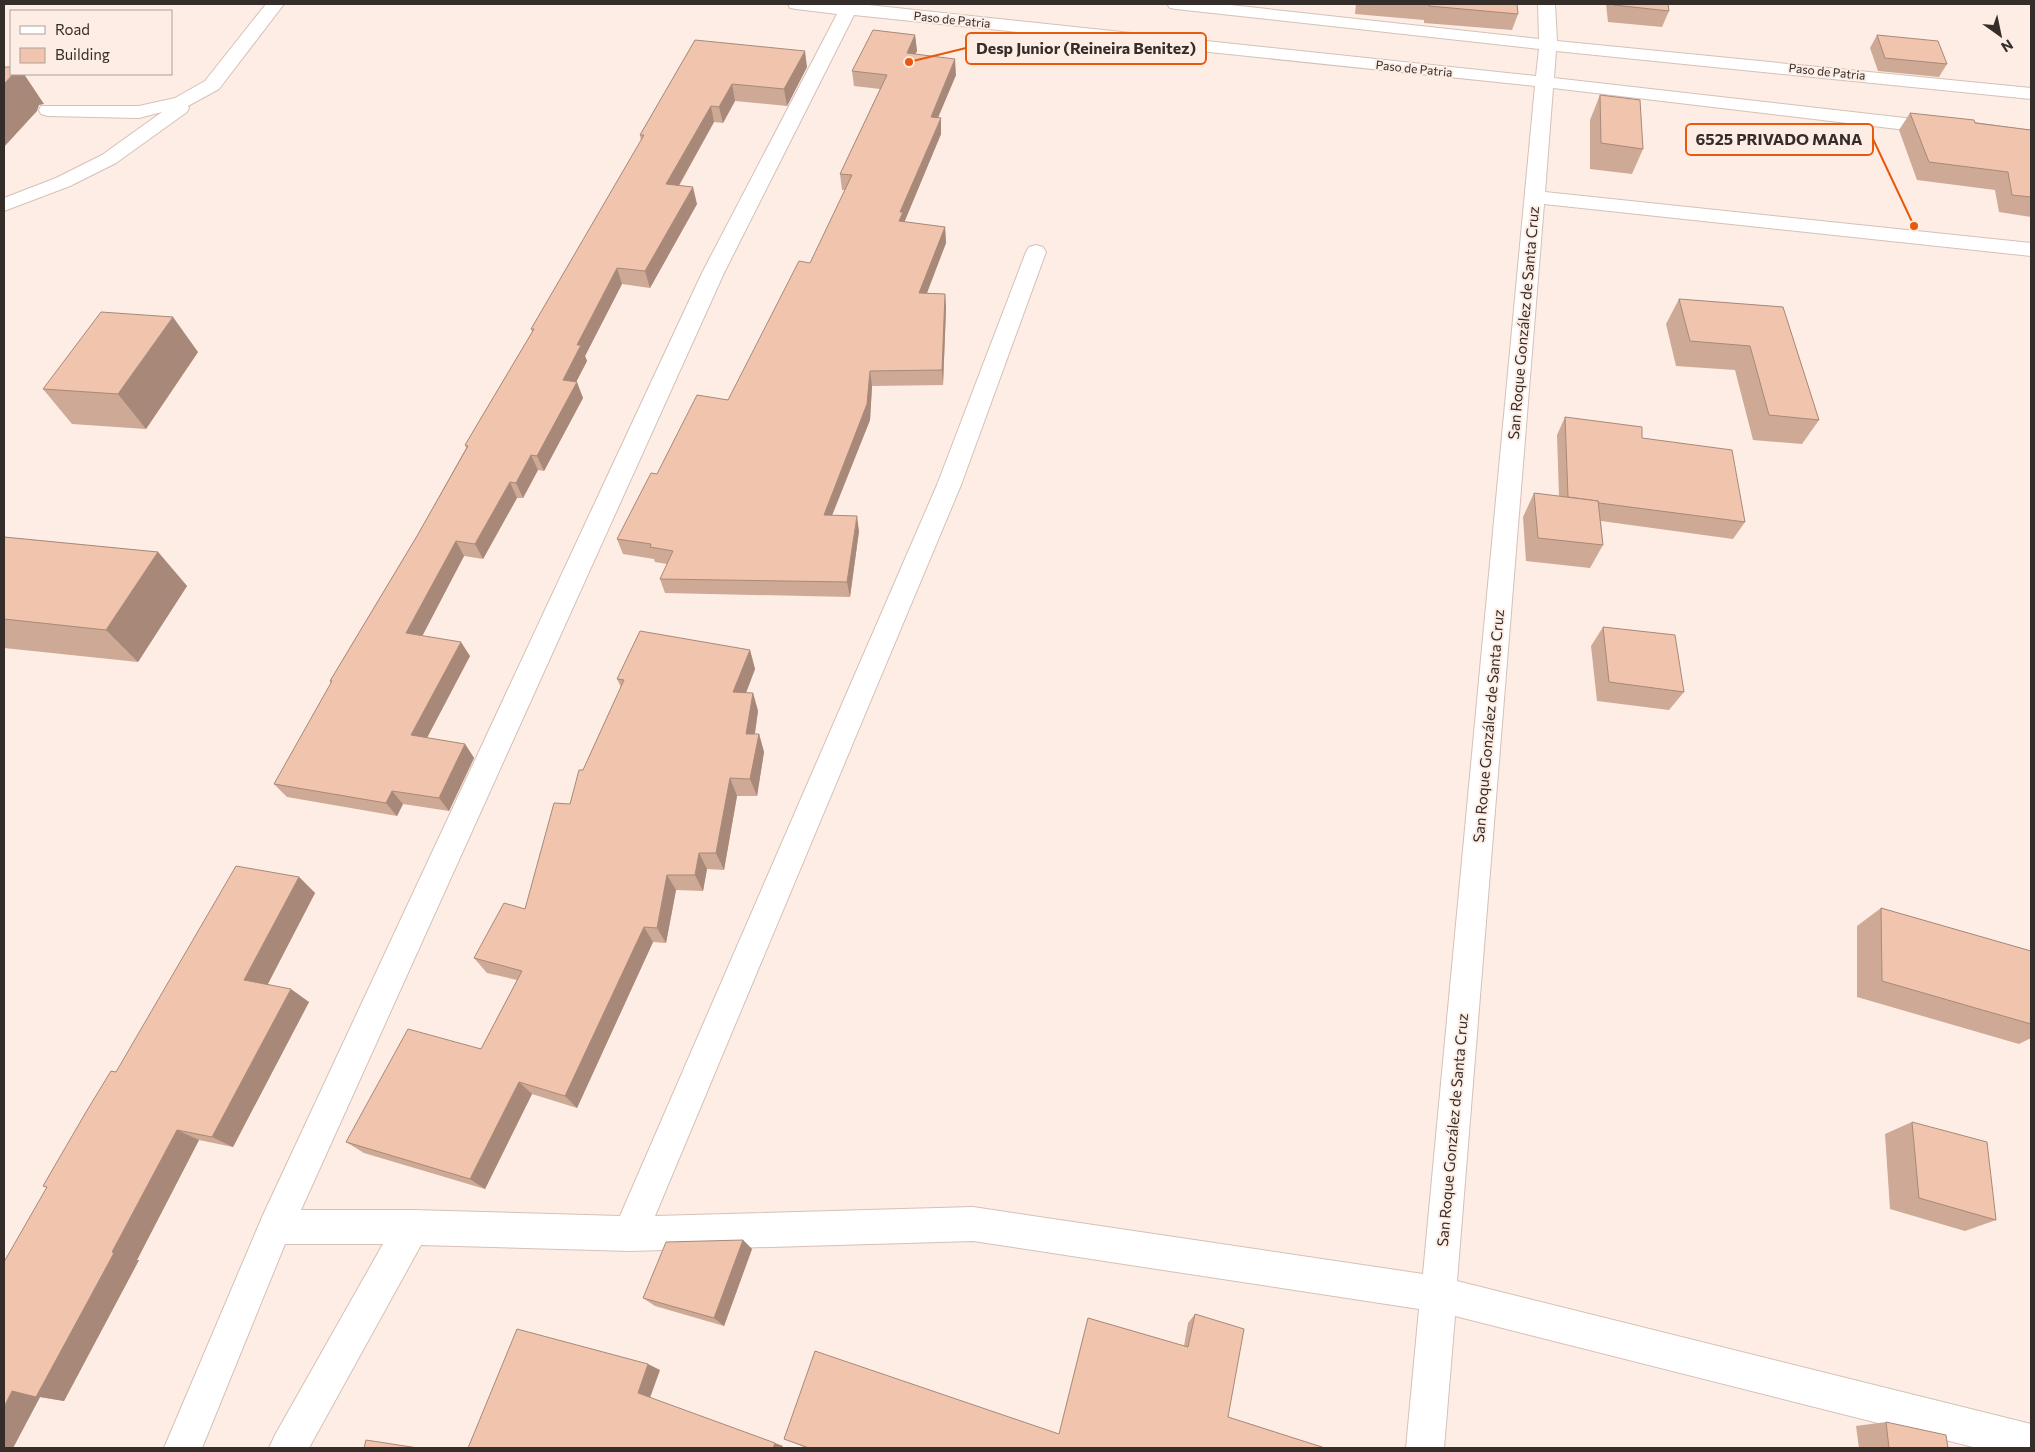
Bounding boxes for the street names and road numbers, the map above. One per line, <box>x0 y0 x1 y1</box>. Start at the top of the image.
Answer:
street label: Paso de Patria <box>913 8 991 30</box>
street label: Paso de Patria <box>1375 57 1453 79</box>
street label: Paso de Patria <box>1788 60 1866 82</box>
street label: San Roque González de Santa Cruz <box>1504 206 1542 440</box>
street label: San Roque González de Santa Cruz <box>1469 609 1507 843</box>
street label: San Roque González de Santa Cruz <box>1433 1013 1471 1247</box>

